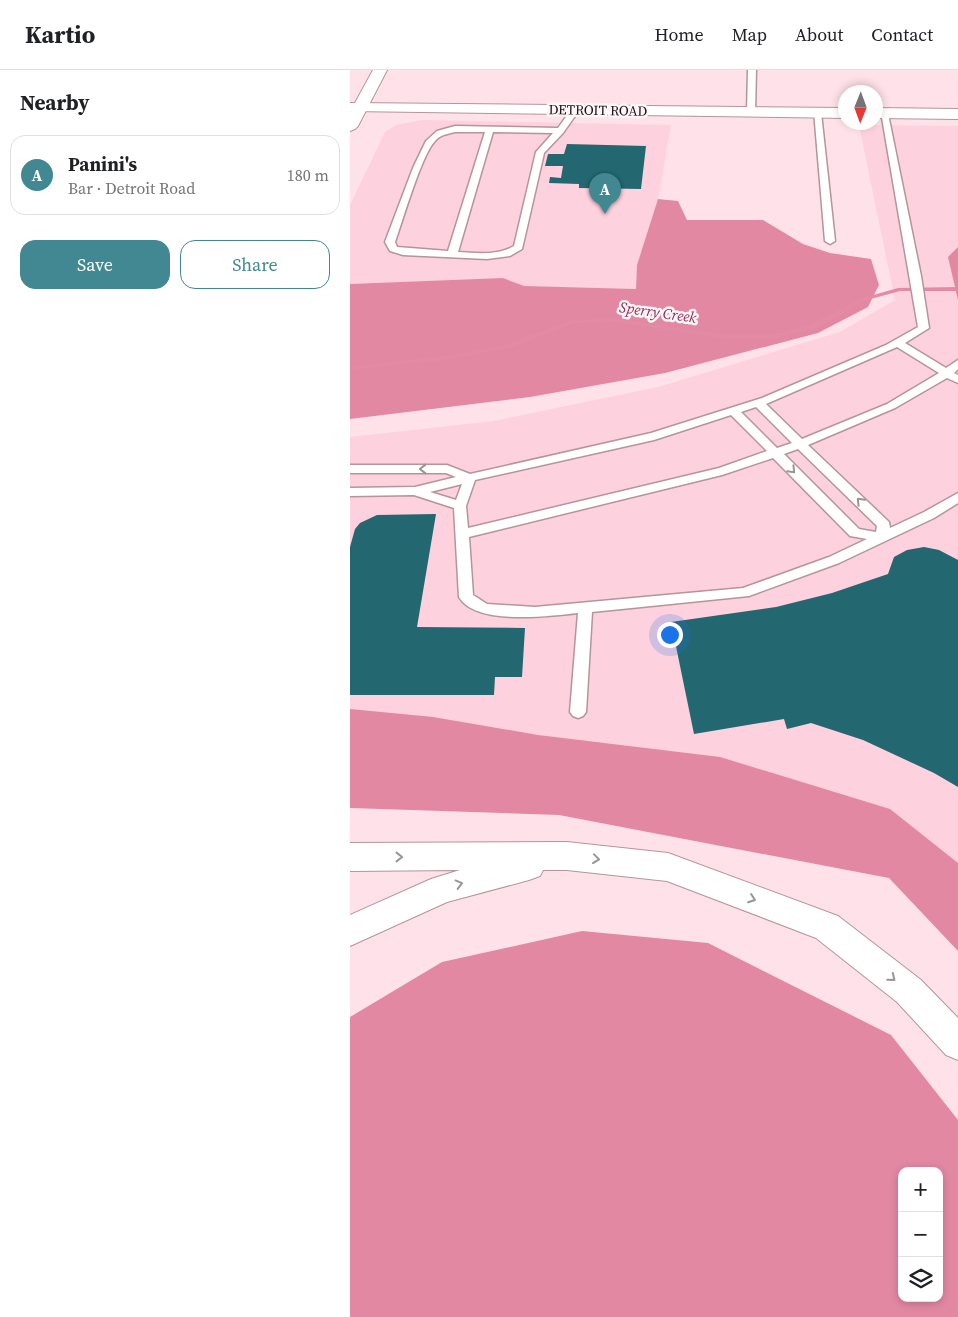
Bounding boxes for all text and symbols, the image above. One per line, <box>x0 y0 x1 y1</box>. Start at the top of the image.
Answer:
text: Kartio <box>25 18 95 51</box>
text: Home <box>655 22 704 47</box>
text: Map <box>732 22 767 47</box>
text: About <box>795 22 843 47</box>
text: Contact <box>871 22 933 47</box>
north arrow <box>838 85 883 130</box>
text: Nearby <box>20 88 90 117</box>
street label: DETROIT ROAD <box>548 99 648 121</box>
text: Panini's <box>68 151 137 177</box>
text: A <box>32 164 42 186</box>
text: 180 m <box>287 164 329 186</box>
pin: A <box>589 173 621 214</box>
text: Bar · Detroit Road <box>68 177 195 199</box>
button: Save <box>20 240 170 289</box>
button: Share <box>180 240 330 289</box>
water label: Sperry Creek <box>618 296 699 328</box>
one-way arrow <box>419 464 426 474</box>
one-way arrow <box>786 464 795 473</box>
one-way arrow <box>857 498 866 507</box>
your location <box>657 622 683 648</box>
one-way arrow <box>395 852 403 862</box>
one-way arrow <box>592 853 600 864</box>
one-way arrow <box>454 880 462 890</box>
one-way arrow <box>748 893 756 903</box>
one-way arrow <box>886 973 895 981</box>
map controls <box>898 1167 943 1302</box>
button: + <box>898 1167 943 1212</box>
button: − <box>898 1212 943 1257</box>
button: layers <box>898 1257 943 1302</box>

